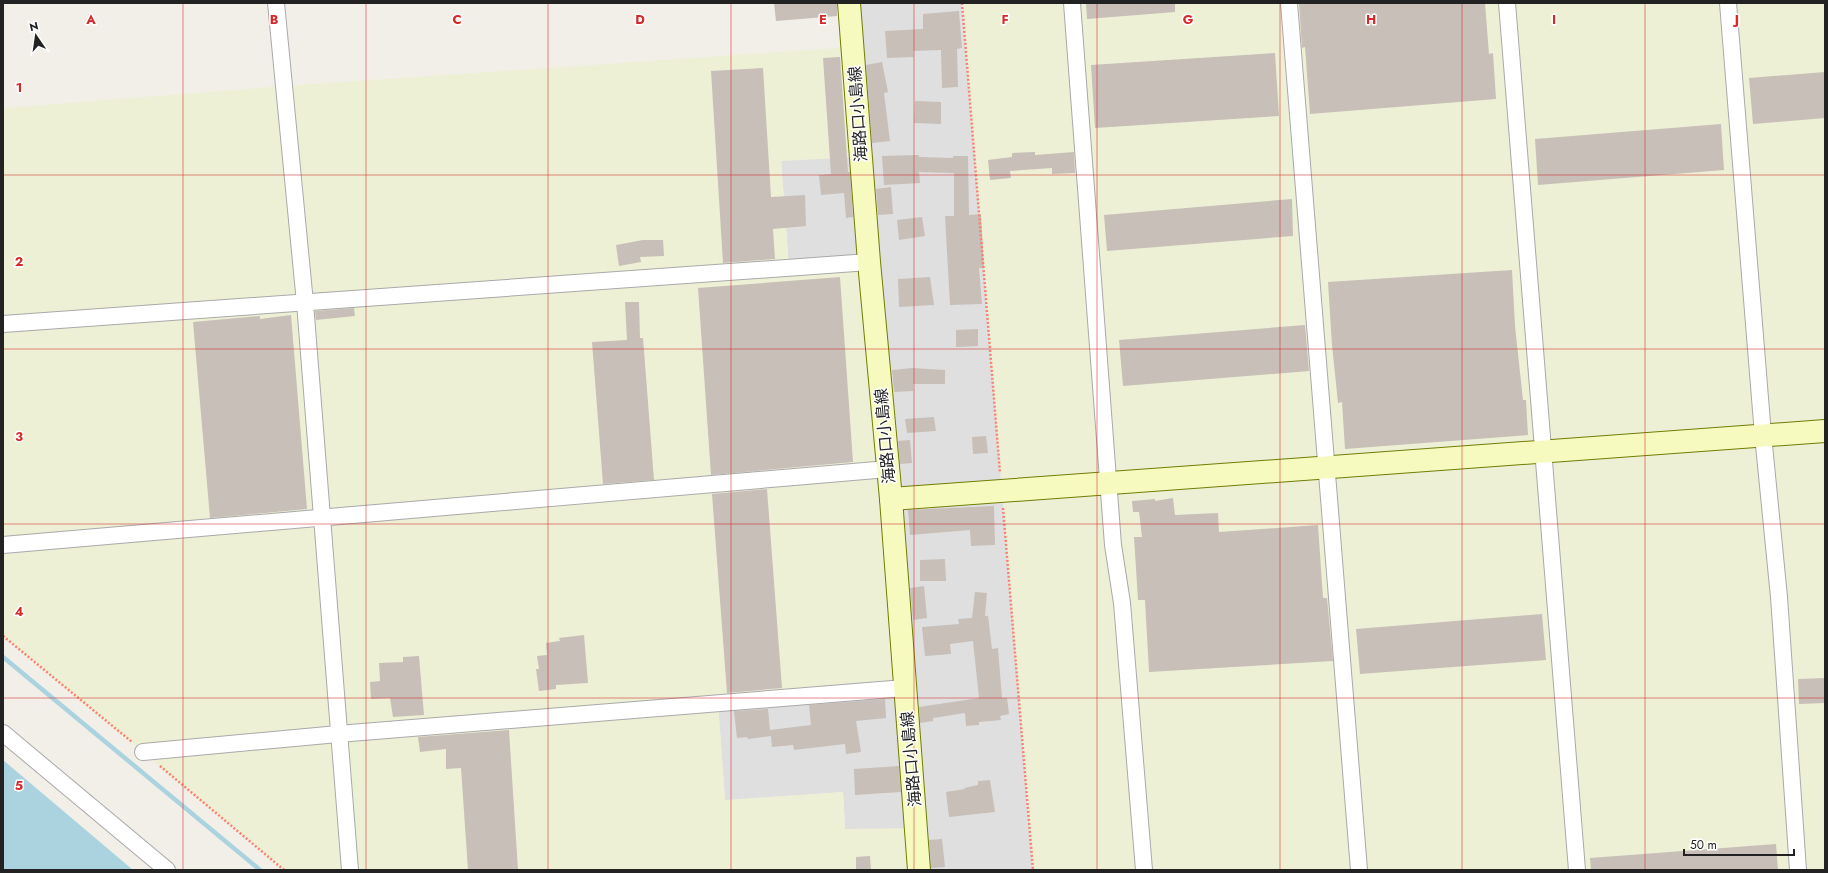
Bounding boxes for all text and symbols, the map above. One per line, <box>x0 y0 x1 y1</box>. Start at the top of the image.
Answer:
text: A <box>85 10 96 29</box>
text: B <box>270 10 279 29</box>
text: C <box>452 10 462 29</box>
text: D <box>635 10 645 29</box>
text: E <box>819 10 827 29</box>
text: F <box>1001 10 1009 29</box>
text: G <box>1183 10 1194 29</box>
text: H <box>1366 10 1376 29</box>
text: I <box>1552 10 1556 29</box>
text: J <box>1732 10 1739 29</box>
north arrow <box>16 16 56 56</box>
text: N <box>28 17 40 35</box>
street label: 海路口小島線 <box>843 65 873 163</box>
text: 1 <box>16 78 22 97</box>
text: 2 <box>15 252 23 271</box>
street label: 海路口小島線 <box>869 387 901 485</box>
text: 3 <box>15 427 23 446</box>
text: 4 <box>14 602 24 621</box>
street label: 海路口小島線 <box>895 710 927 808</box>
text: 5 <box>15 776 23 795</box>
scale bar <box>1684 831 1794 857</box>
text: 50 m <box>1690 836 1717 854</box>

